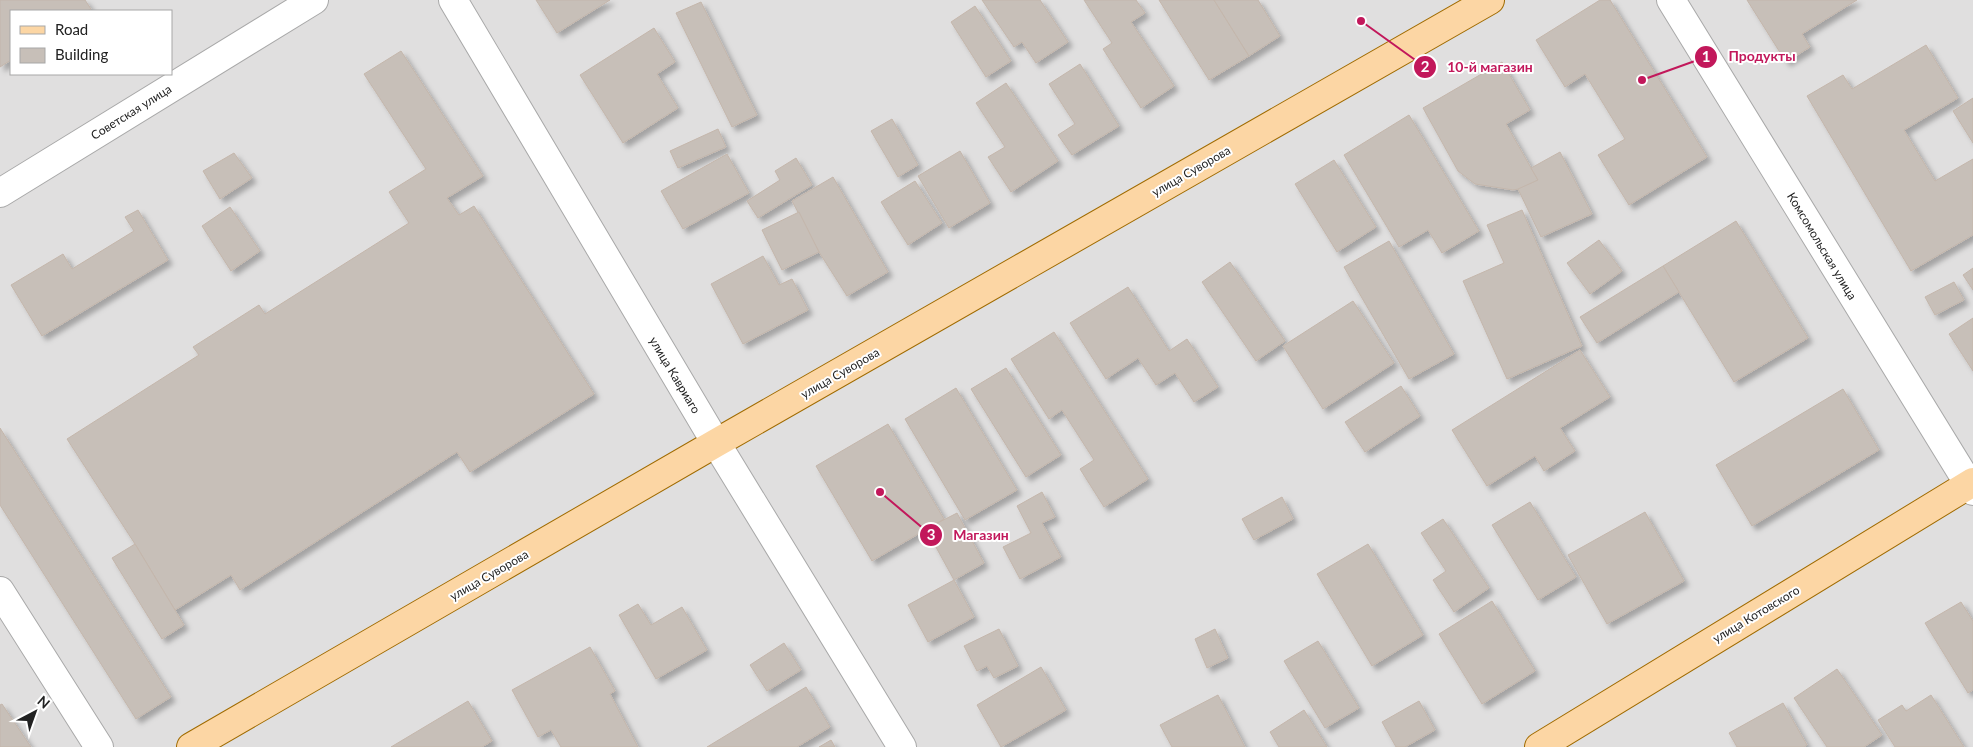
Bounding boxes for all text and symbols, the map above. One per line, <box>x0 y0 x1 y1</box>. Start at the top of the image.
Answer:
legend <box>10 10 172 75</box>
text: Road <box>55 20 88 38</box>
callout: Продукты <box>1693 42 1806 71</box>
text: Building <box>55 45 108 63</box>
text: 1 <box>1702 47 1710 65</box>
text: Продукты <box>1728 47 1796 64</box>
callout: 10-й магазин <box>1412 53 1543 82</box>
text: 2 <box>1421 57 1430 75</box>
text: 10-й магазин <box>1447 58 1533 75</box>
street label: Советская улица <box>88 81 174 143</box>
street label: улица Суворова <box>1149 142 1233 200</box>
street label: Комсомольская улица <box>1784 190 1860 303</box>
street label: улица Кавриаго <box>646 334 704 416</box>
street label: улица Суворова <box>798 344 882 402</box>
callout: Магазин <box>918 520 1019 549</box>
text: 3 <box>927 525 935 543</box>
text: Магазин <box>953 526 1009 543</box>
street label: улица Суворова <box>447 546 531 604</box>
street label: улица Котовского <box>1710 582 1802 646</box>
north arrow <box>10 687 60 737</box>
text: N <box>34 692 54 712</box>

